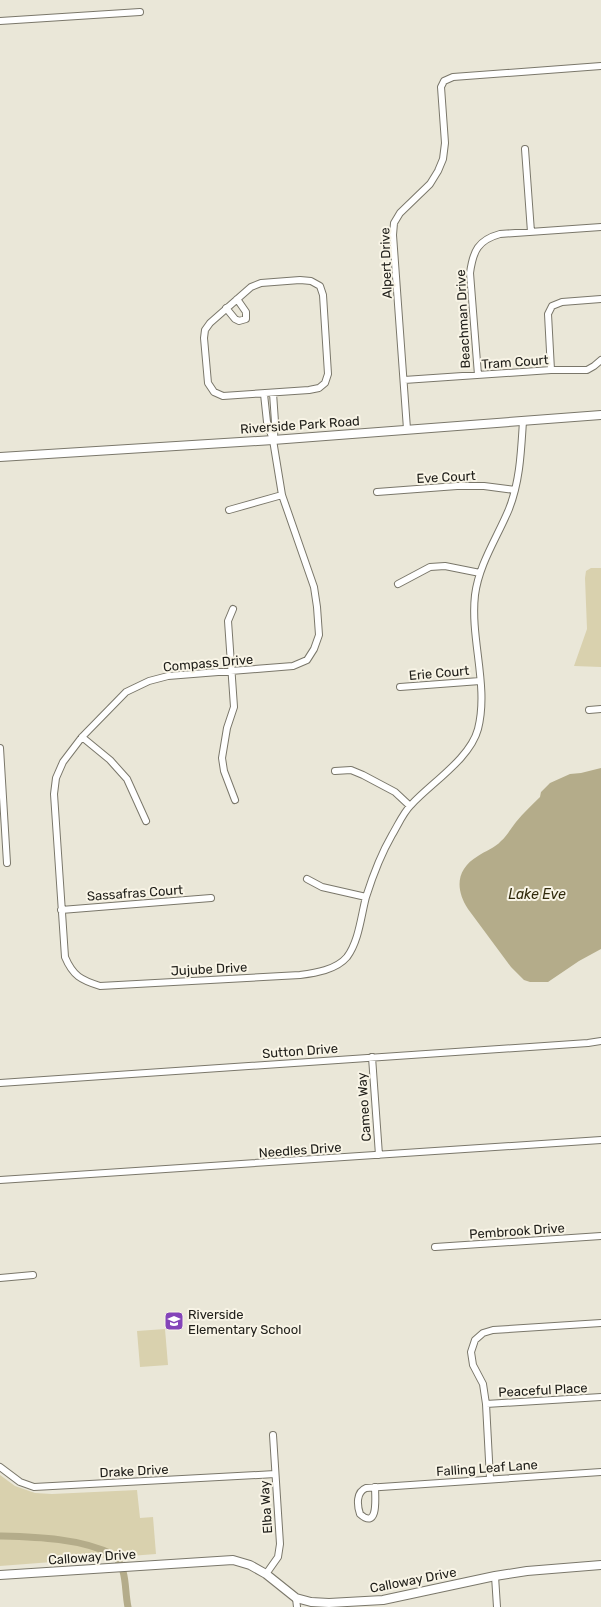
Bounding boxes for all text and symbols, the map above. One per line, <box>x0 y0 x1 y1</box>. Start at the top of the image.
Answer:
street label: Alpert Drive <box>377 227 395 299</box>
street label: Beachman Drive <box>453 269 473 369</box>
street label: Tram Court <box>481 352 549 372</box>
street label: Riverside Park Road <box>240 413 360 437</box>
street label: Eve Court <box>416 468 476 486</box>
street label: Compass Drive <box>162 652 254 674</box>
street label: Erie Court <box>408 663 470 683</box>
street label: Sassafras Court <box>86 882 184 904</box>
water label: Lake Eve <box>508 886 566 903</box>
street label: Jujube Drive <box>170 960 248 978</box>
street label: Sutton Drive <box>262 1041 338 1061</box>
street label: Cameo Way <box>354 1072 374 1142</box>
street label: Needles Drive <box>258 1140 342 1160</box>
street label: Pembrook Drive <box>469 1220 565 1242</box>
place label: Riverside Elementary School <box>188 1307 301 1337</box>
school or university icon: Riverside Elementary School <box>163 1310 185 1332</box>
street label: Peaceful Place <box>498 1380 588 1400</box>
street label: Falling Leaf Lane <box>436 1457 538 1480</box>
street label: Drake Drive <box>99 1462 169 1480</box>
street label: Elba Way <box>257 1480 275 1534</box>
street label: Calloway Drive <box>48 1546 136 1568</box>
street label: Calloway Drive <box>368 1564 458 1596</box>

